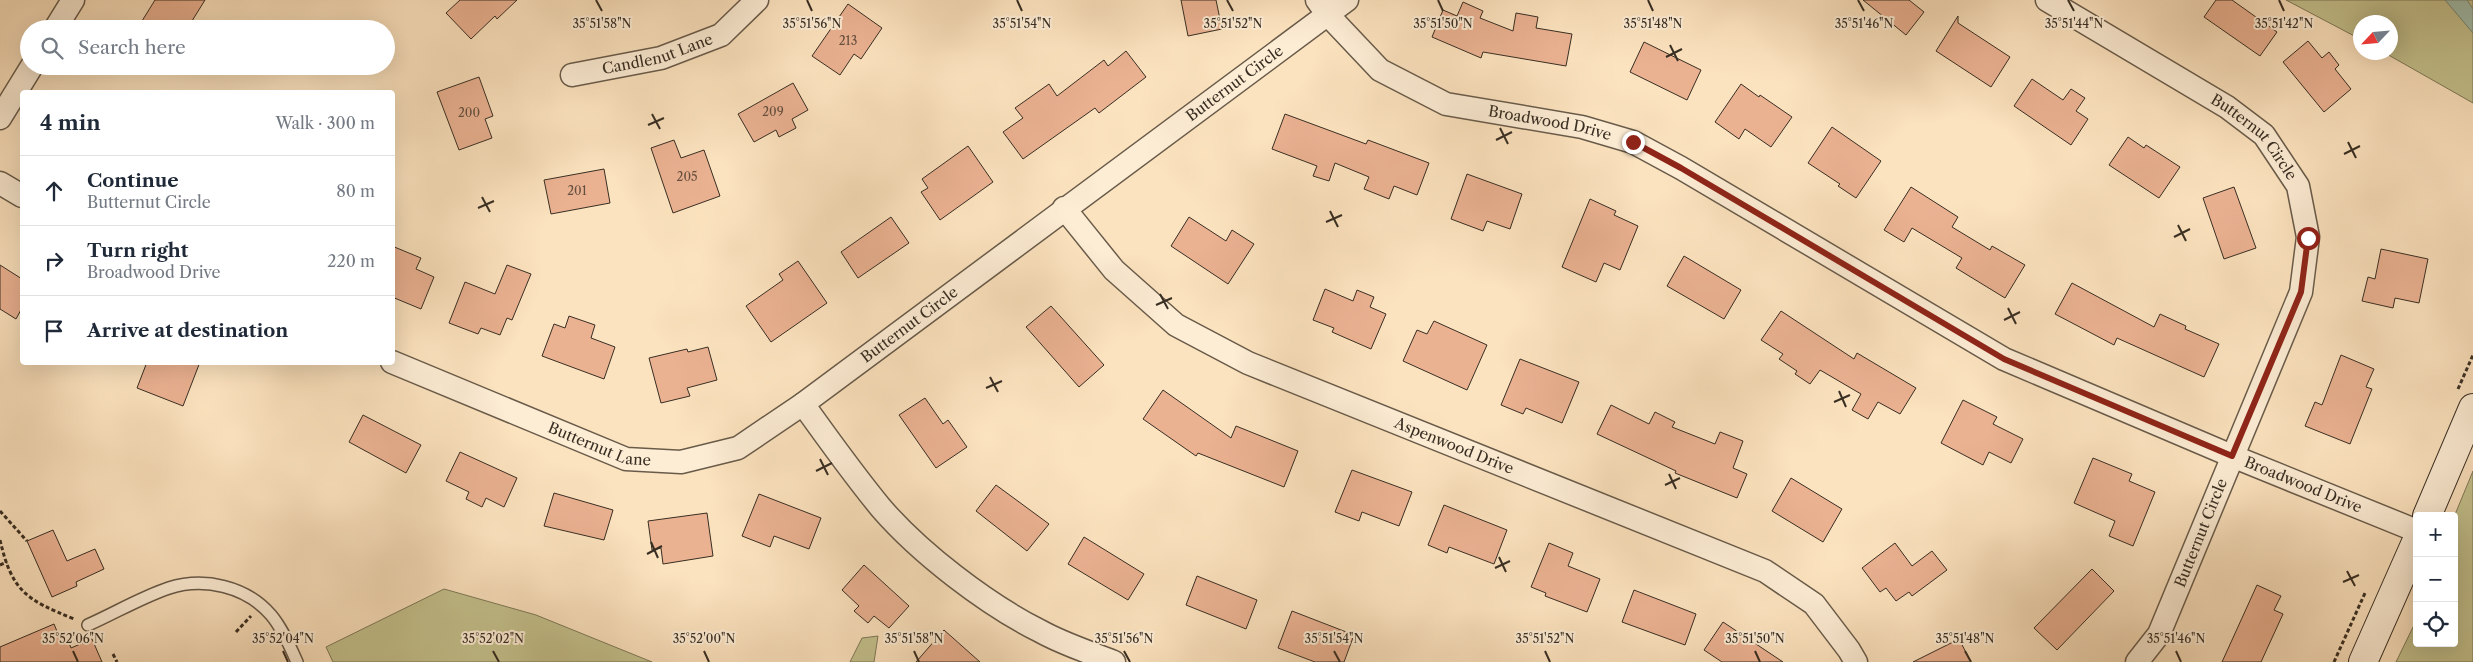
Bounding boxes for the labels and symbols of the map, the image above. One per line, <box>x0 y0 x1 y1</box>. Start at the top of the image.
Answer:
north arrow <box>2353 15 2398 60</box>
text: 35°51'58"N <box>572 16 632 31</box>
text: 35°51'56"N <box>783 16 841 31</box>
text: 35°51'54"N <box>993 16 1051 31</box>
text: 35°51'52"N <box>1204 16 1263 31</box>
text: 35°51'50"N <box>1413 16 1473 31</box>
text: 35°51'48"N <box>1624 16 1683 31</box>
text: 35°51'46"N <box>1835 16 1893 31</box>
text: 35°51'44"N <box>2045 16 2103 31</box>
text: 35°51'42"N <box>2255 16 2313 31</box>
street label: Candlenut Lane <box>600 29 715 78</box>
house number: 213 <box>839 33 857 48</box>
street label: Butternut Circle <box>1182 41 1287 125</box>
street label: Butternut Circle <box>2207 89 2301 183</box>
street label: Broadwood Drive <box>1487 101 1614 144</box>
house number: 209 <box>762 104 784 119</box>
house number: 200 <box>458 105 480 120</box>
route end <box>1622 131 1645 154</box>
house number: 205 <box>676 169 698 184</box>
house number: 201 <box>567 183 587 198</box>
route start <box>2297 227 2320 250</box>
street label: Butternut Circle <box>857 282 961 367</box>
street label: Aspenwood Drive <box>1391 413 1517 478</box>
street label: Butternut Lane <box>545 418 651 469</box>
street label: Broadwood Drive <box>2242 452 2365 517</box>
street label: Butternut Circle <box>2170 475 2231 590</box>
text: 35°52'06"N <box>42 631 104 646</box>
text: 35°52'04"N <box>252 631 314 646</box>
text: 35°52'02"N <box>462 631 524 646</box>
text: 35°52'00"N <box>673 631 735 646</box>
text: 35°51'58"N <box>884 631 944 646</box>
text: 35°51'56"N <box>1095 631 1153 646</box>
text: 35°51'54"N <box>1305 631 1363 646</box>
text: 35°51'52"N <box>1516 631 1575 646</box>
text: 35°51'50"N <box>1725 631 1785 646</box>
text: 35°51'48"N <box>1936 631 1995 646</box>
text: 35°51'46"N <box>2147 631 2205 646</box>

